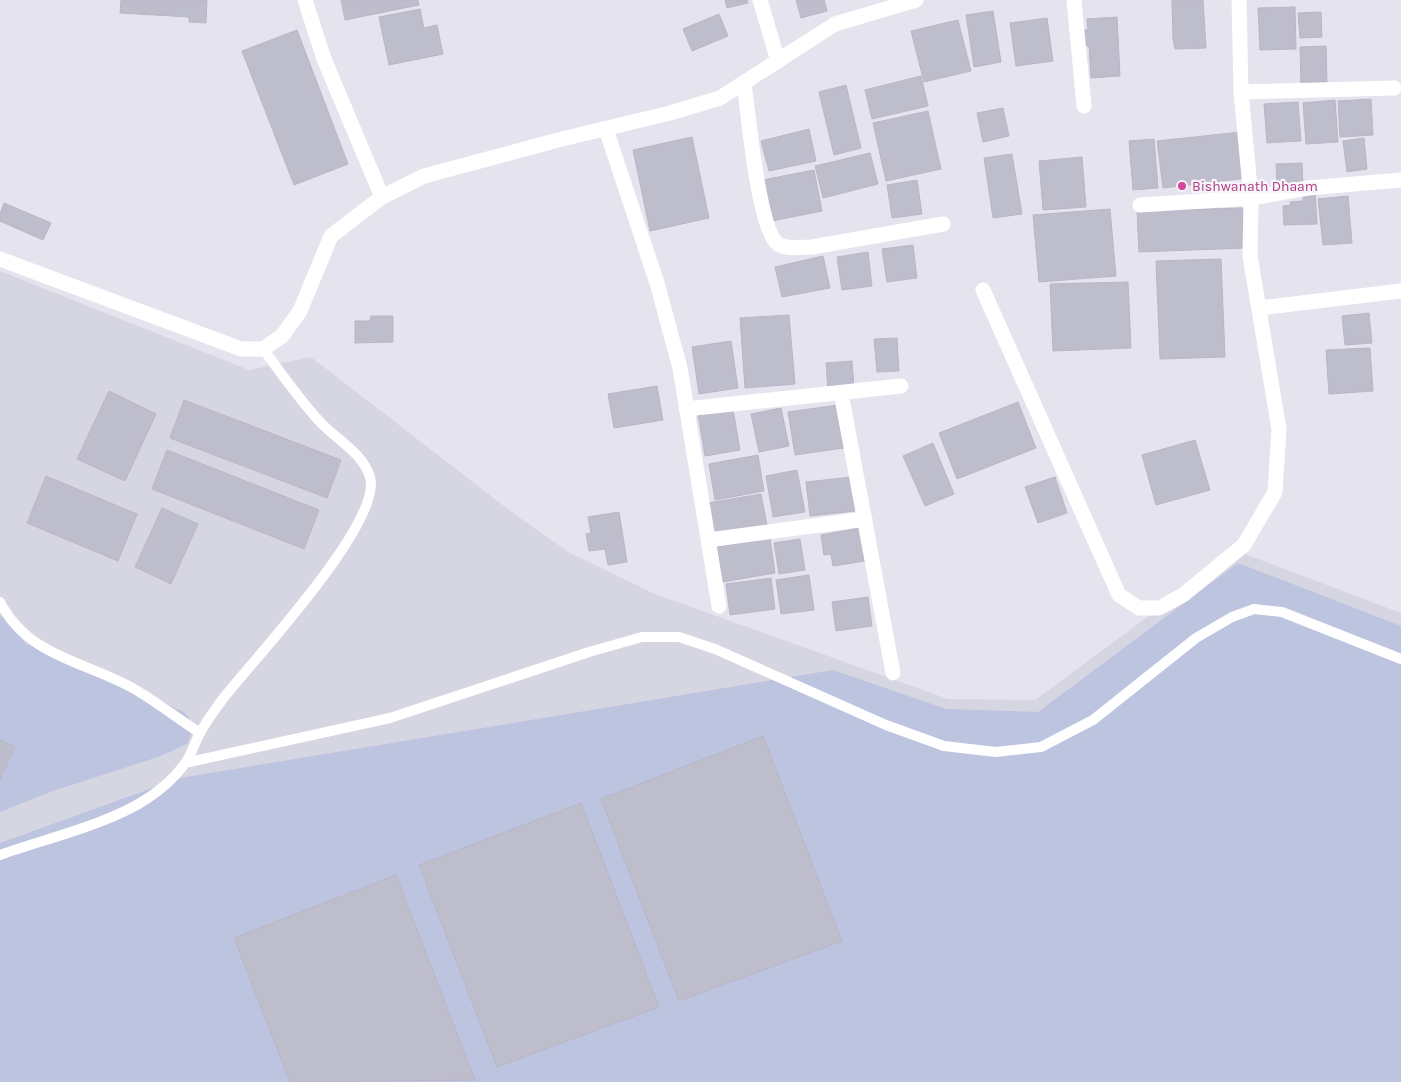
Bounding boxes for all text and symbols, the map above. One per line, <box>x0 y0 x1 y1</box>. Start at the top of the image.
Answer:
place label: Bishwanath Dhaam <box>1192 178 1318 195</box>
marker: Bishwanath Dhaam <box>1176 180 1188 192</box>

